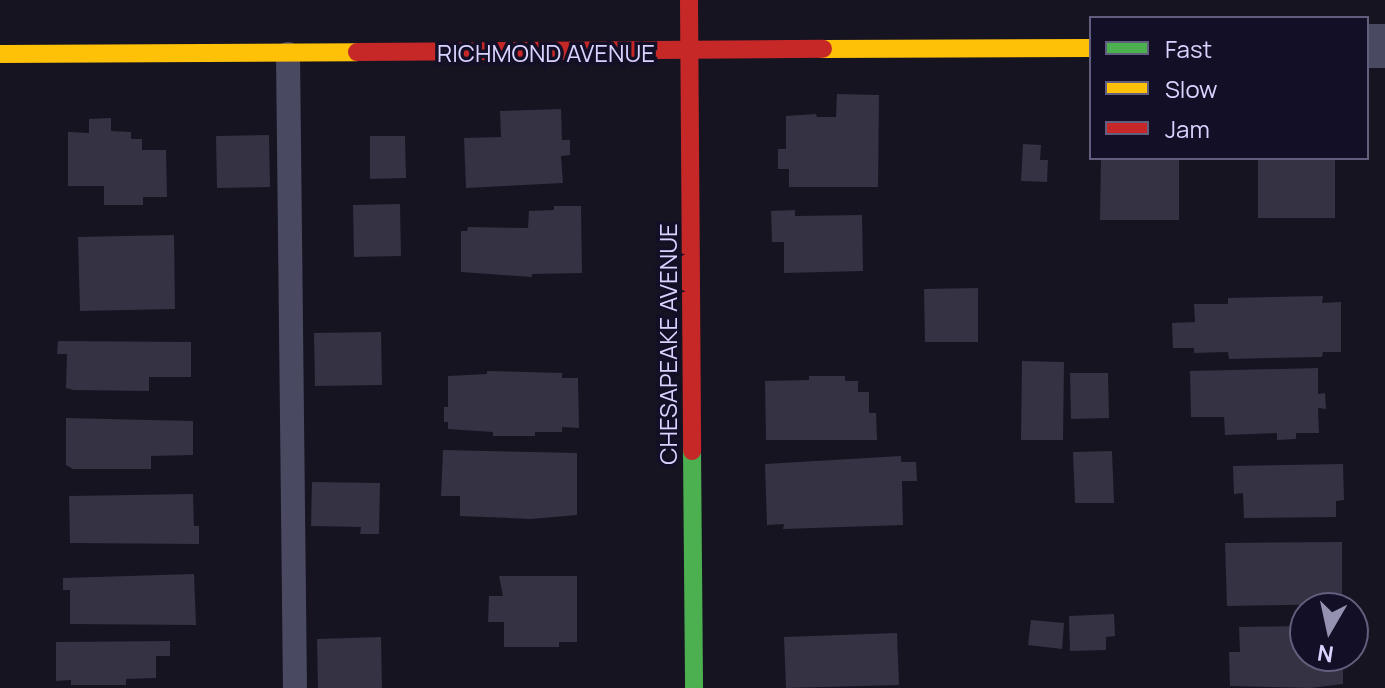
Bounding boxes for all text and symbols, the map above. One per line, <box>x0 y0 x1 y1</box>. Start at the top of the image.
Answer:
legend <box>1089 16 1369 160</box>
text: Fast <box>1165 32 1212 65</box>
street label: RICHMOND AVENUE <box>437 39 655 67</box>
text: Slow <box>1165 72 1218 105</box>
text: Jam <box>1165 112 1210 145</box>
street label: CHESAPEAKE AVENUE <box>654 223 682 465</box>
north arrow <box>1289 592 1369 672</box>
text: N <box>1315 638 1336 670</box>

